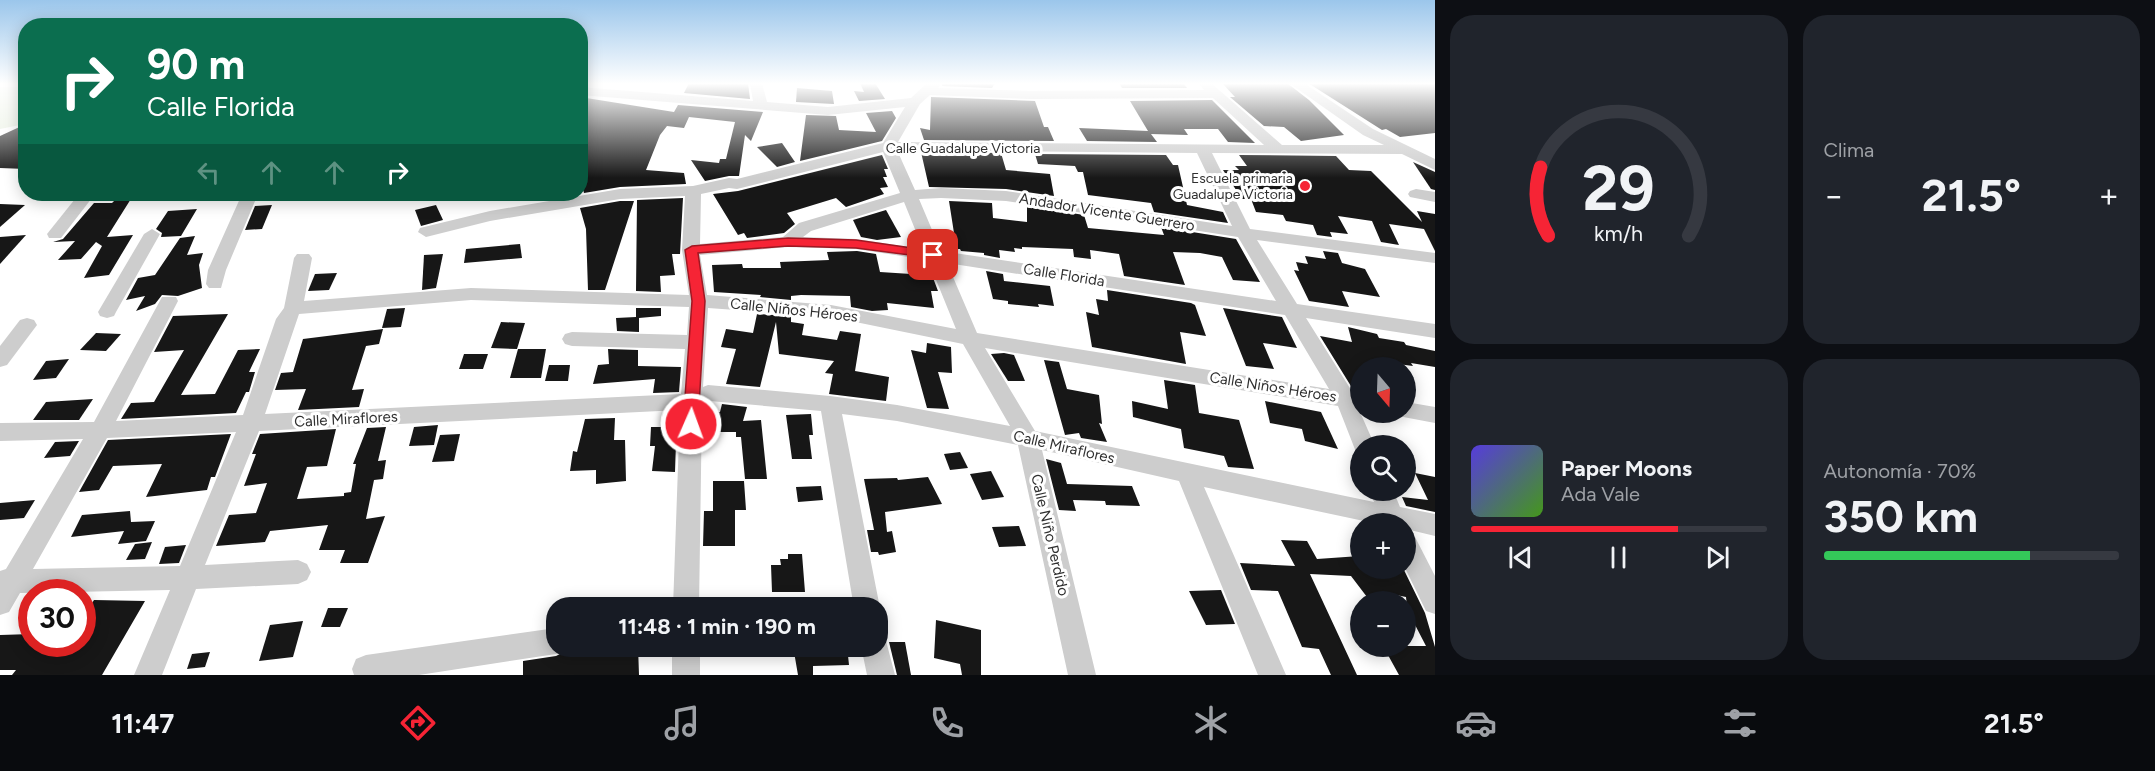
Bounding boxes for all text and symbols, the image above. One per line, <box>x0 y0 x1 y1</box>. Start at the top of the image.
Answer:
text: 90 m <box>147 39 245 90</box>
icon: right <box>48 42 126 120</box>
text: Calle Florida <box>147 90 295 123</box>
text: Clima <box>1824 138 1874 162</box>
street label: Calle Guadalupe Victoria <box>886 140 1040 157</box>
text: 29 <box>1583 151 1655 226</box>
icon: left <box>192 156 225 189</box>
icon: ahead <box>255 156 288 189</box>
icon: ahead <box>318 156 351 189</box>
icon: right <box>381 156 414 189</box>
text: 21.5° <box>1922 168 2021 222</box>
place label: Escuela primaria Guadalupe Victoria <box>1173 170 1293 203</box>
text: − <box>1824 176 1844 215</box>
text: + <box>2098 176 2119 215</box>
marker: Escuela primaria Guadalupe Victoria <box>1298 179 1312 193</box>
street label: Andador Vicente Guerrero <box>1018 189 1196 235</box>
text: km/h <box>1594 222 1643 247</box>
pin <box>907 229 958 280</box>
icon: arrive <box>916 238 949 271</box>
street label: Calle Florida <box>1022 260 1106 290</box>
street label: Calle Niños Héroes <box>729 294 859 326</box>
north arrow <box>1350 357 1416 423</box>
map controls <box>1350 357 1416 657</box>
street label: Calle Niños Héroes <box>1208 368 1338 406</box>
position arrow <box>659 392 723 456</box>
street label: Calle Miraflores <box>294 407 398 431</box>
street label: Calle Miraflores <box>1011 427 1117 467</box>
button: search <box>1350 435 1416 501</box>
text: Paper Moons <box>1561 455 1692 482</box>
text: Autonomía · 70% <box>1824 459 1976 483</box>
street label: Calle Niño Perdido <box>1027 472 1073 598</box>
text: Ada Vale <box>1561 482 1640 506</box>
text: 350 km <box>1824 489 1978 543</box>
button: + <box>1350 513 1416 579</box>
icon: previous <box>1504 541 1537 574</box>
icon: pause <box>1602 541 1635 574</box>
icon: next <box>1701 541 1734 574</box>
speed limit sign: 30 <box>18 579 96 657</box>
button: − <box>1350 591 1416 657</box>
text: 11:48 · 1 min · 190 m <box>618 613 816 640</box>
icon: directions <box>397 702 439 744</box>
icon: music <box>661 702 703 744</box>
icon: phone <box>926 702 968 744</box>
icon: climate <box>1190 702 1232 744</box>
icon: car <box>1455 702 1497 744</box>
icon: filters <box>1719 702 1761 744</box>
text: 11:47 <box>111 707 174 740</box>
text: 21.5° <box>1984 707 2044 740</box>

